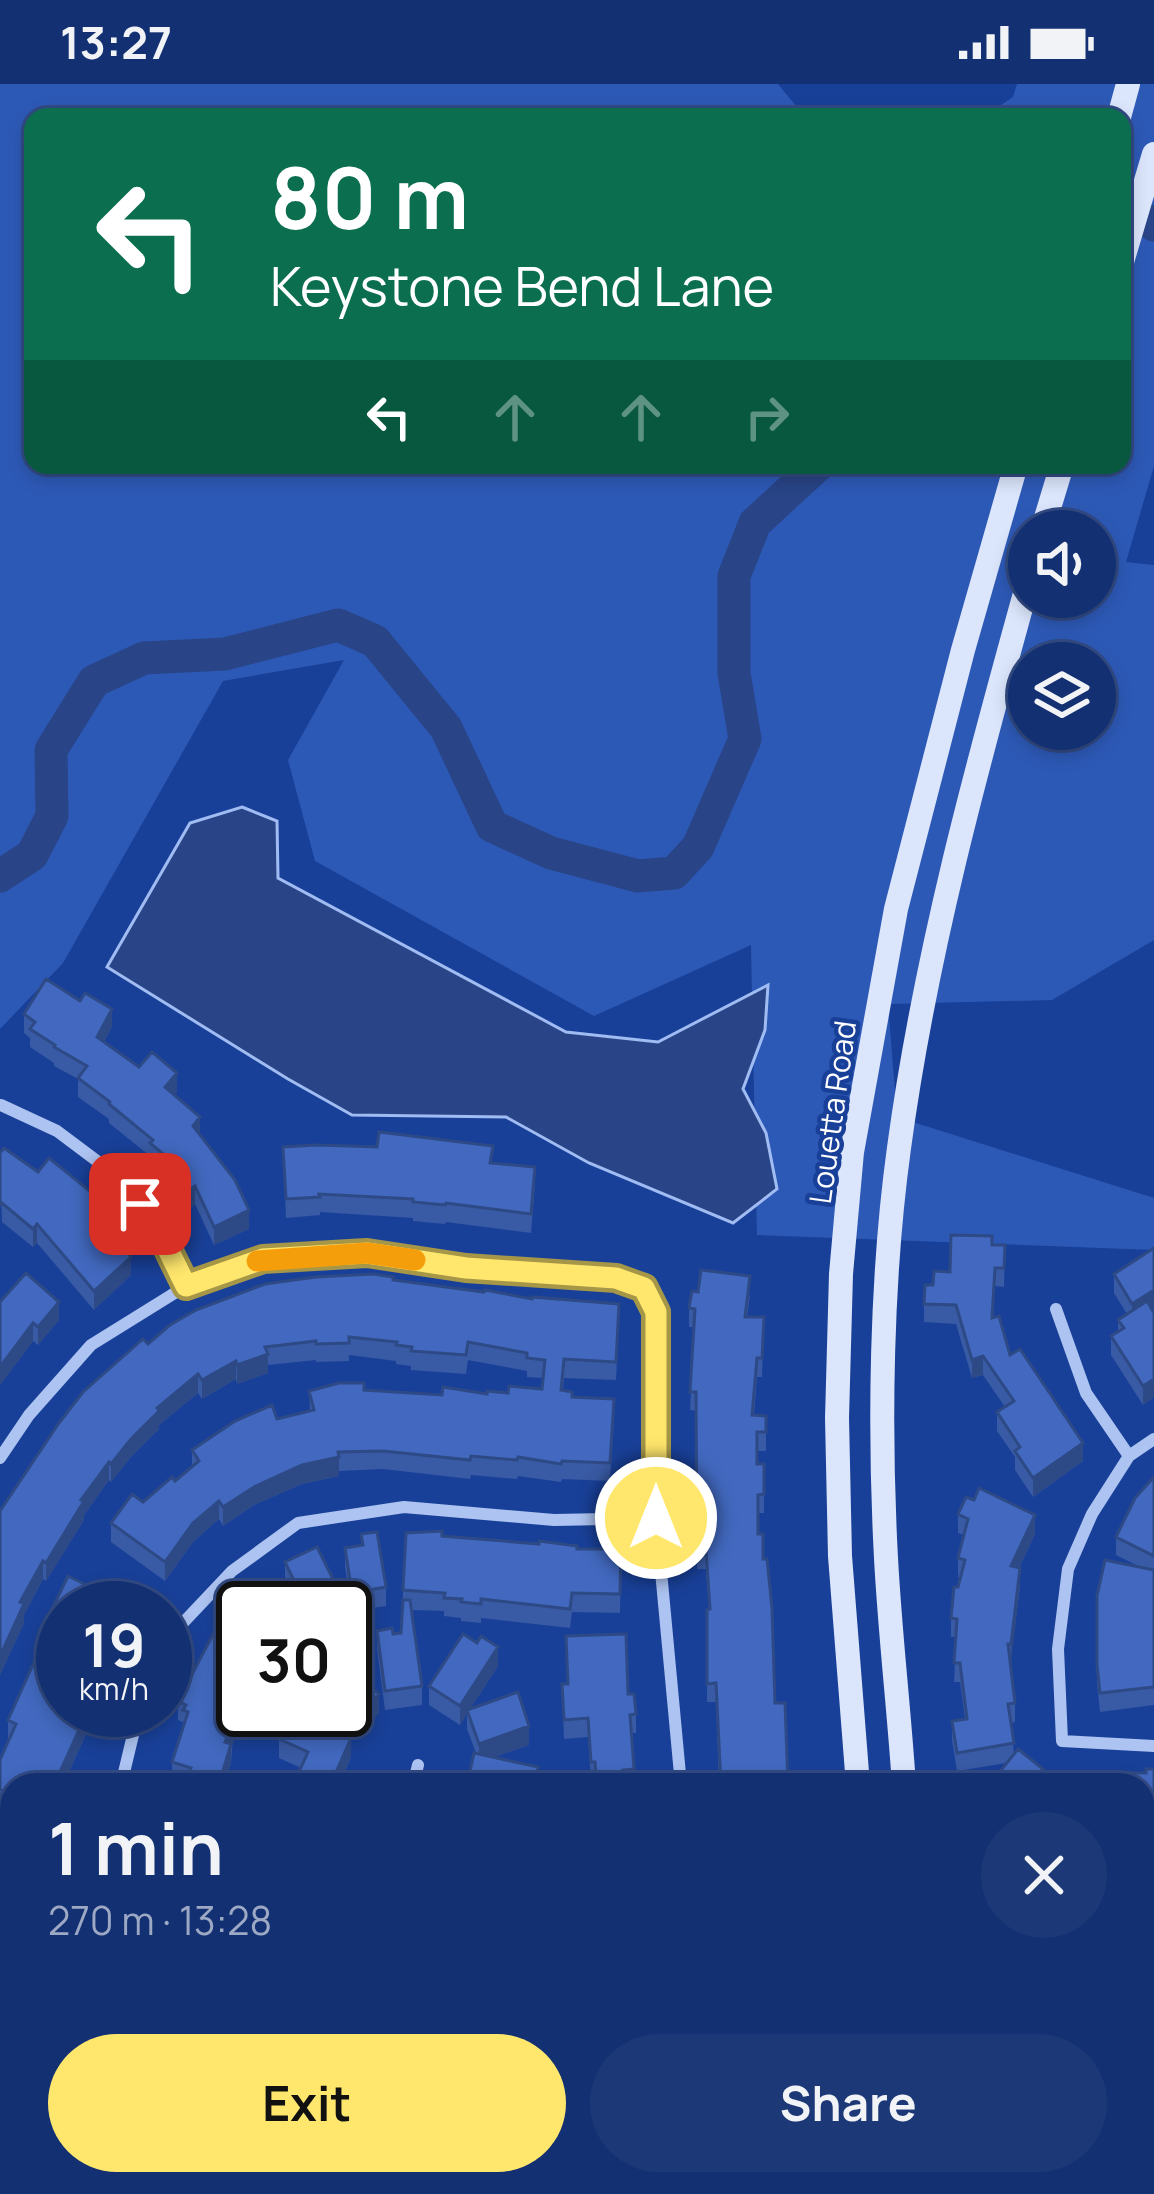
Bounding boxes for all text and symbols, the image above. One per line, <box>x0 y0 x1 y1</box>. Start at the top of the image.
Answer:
text: 13:27 <box>60 11 172 73</box>
text: 80 m <box>270 139 469 254</box>
icon: left <box>72 156 228 312</box>
text: Keystone Bend Lane <box>270 248 774 322</box>
icon: left <box>356 384 422 450</box>
icon: ahead <box>482 384 548 450</box>
icon: ahead <box>608 384 674 450</box>
icon: right <box>734 384 800 450</box>
map controls <box>1008 510 1116 750</box>
button: sound <box>1008 510 1116 618</box>
button: layers <box>1008 642 1116 750</box>
street label: Louetta Road <box>799 1018 865 1206</box>
pin <box>89 1153 191 1255</box>
icon: arrive <box>107 1171 173 1237</box>
position arrow <box>593 1455 719 1581</box>
speed limit sign: 30 <box>216 1581 372 1737</box>
text: 19 <box>82 1603 146 1685</box>
text: km/h <box>79 1668 149 1709</box>
text: 1 min <box>48 1798 224 1897</box>
button: close <box>981 1812 1107 1938</box>
text: 270 m · 13:28 <box>48 1893 272 1947</box>
button: Exit <box>48 2034 566 2172</box>
button: Share <box>590 2034 1107 2172</box>

